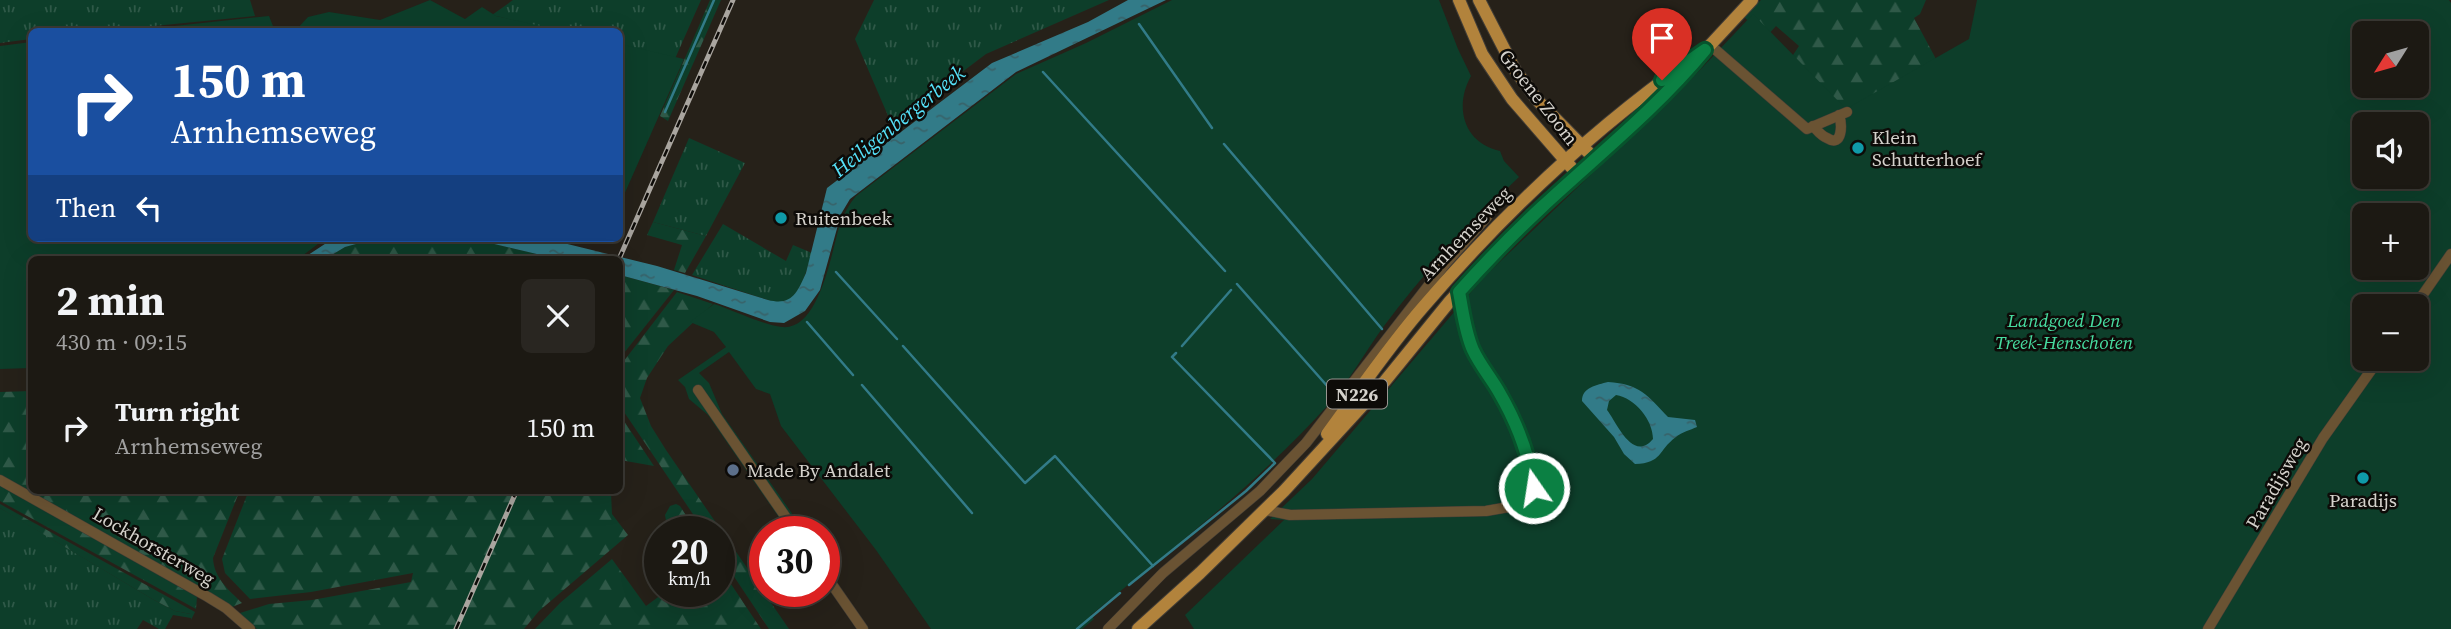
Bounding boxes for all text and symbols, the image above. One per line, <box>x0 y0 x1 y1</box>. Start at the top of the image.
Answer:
pin <box>1632 8 1692 80</box>
icon: arrive <box>1643 19 1681 57</box>
north arrow <box>2352 21 2429 98</box>
map controls <box>2352 21 2429 371</box>
street label: Groene Zoom <box>1493 44 1585 150</box>
text: 150 m <box>171 46 306 113</box>
icon: right <box>56 56 147 147</box>
water label: Heiligenbergerbeek <box>824 58 971 184</box>
text: Arnhemseweg <box>171 110 376 154</box>
button: sound <box>2352 112 2429 189</box>
place label: Klein Schutterhoef <box>1872 124 1984 172</box>
marker: Klein Schutterhoef <box>1850 140 1866 156</box>
street label: Arnhemseweg <box>1413 180 1517 286</box>
icon: left <box>130 189 168 227</box>
text: Then <box>56 190 116 226</box>
button: + <box>2352 203 2429 280</box>
place label: Ruitenbeek <box>795 205 892 231</box>
marker: Ruitenbeek <box>773 210 789 226</box>
text: 2 min <box>56 271 165 329</box>
button: close <box>521 279 595 353</box>
button: − <box>2352 294 2429 371</box>
park label: Landgoed Den Treek-Henschoten <box>1995 307 2133 355</box>
text: 430 m · 09:15 <box>56 326 187 358</box>
road number: N226 <box>1327 380 1387 408</box>
text: Turn right <box>115 394 239 430</box>
icon: right <box>56 409 94 447</box>
text: 150 m <box>527 410 595 446</box>
text: Arnhemseweg <box>115 430 262 462</box>
street label: Paradijsweg <box>2239 432 2313 534</box>
position arrow <box>1497 451 1571 525</box>
place label: Made By Andalet <box>747 457 891 483</box>
marker: Made By Andalet <box>725 462 741 478</box>
marker: Paradijs <box>2355 470 2371 486</box>
place label: Paradijs <box>2329 487 2397 513</box>
street label: Lockhorsterweg <box>88 501 220 592</box>
speed limit sign: 30 <box>749 516 840 607</box>
text: 20 <box>671 528 708 576</box>
text: km/h <box>668 566 711 591</box>

